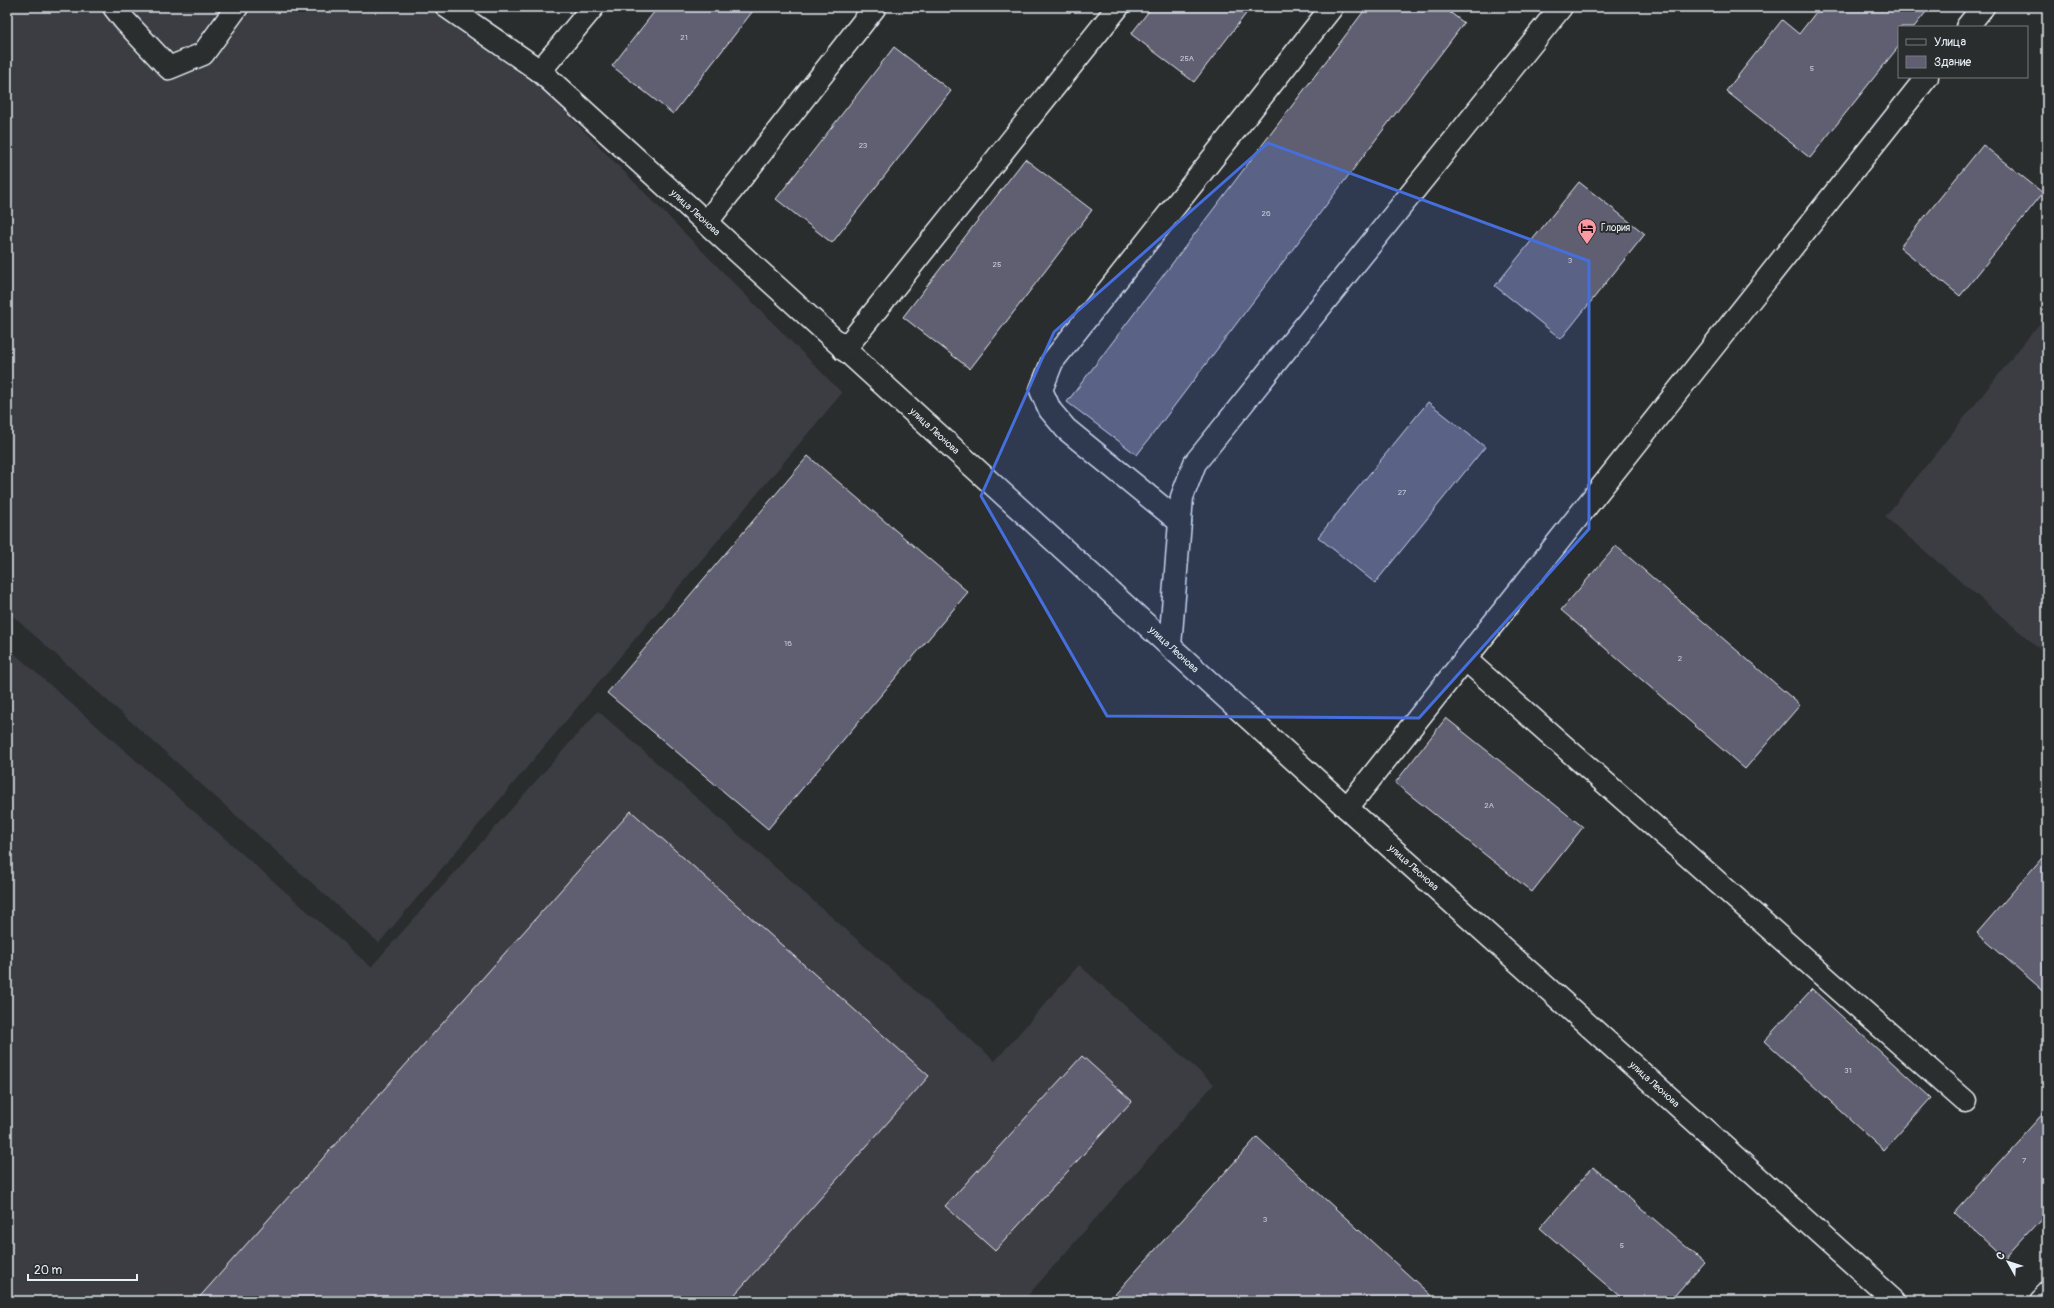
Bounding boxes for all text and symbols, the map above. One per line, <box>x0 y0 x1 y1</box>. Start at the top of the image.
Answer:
legend <box>1898 26 2028 78</box>
house number: 21 <box>680 33 688 42</box>
text: Улица <box>1934 35 1966 50</box>
house number: 25А <box>1180 54 1194 63</box>
text: Здание <box>1934 55 1971 70</box>
house number: 5 <box>1810 64 1814 73</box>
house number: 23 <box>859 141 868 150</box>
street label: улица Леонова <box>667 186 723 239</box>
house number: 26 <box>1261 209 1271 218</box>
hotel icon: Глория <box>1576 217 1598 245</box>
place label: Глория <box>1601 222 1631 234</box>
house number: 3 <box>1568 256 1573 265</box>
house number: 25 <box>993 260 1001 269</box>
street label: улица Леонова <box>906 405 962 457</box>
house number: 27 <box>1398 488 1407 497</box>
street label: улица Леонова <box>1145 623 1201 676</box>
house number: 16 <box>784 639 792 648</box>
house number: 2 <box>1678 654 1683 663</box>
house number: 2А <box>1484 801 1494 810</box>
street label: улица Леонова <box>1385 841 1441 894</box>
street label: улица Леонова <box>1626 1058 1682 1110</box>
house number: 31 <box>1844 1066 1852 1075</box>
house number: 7 <box>2022 1156 2027 1165</box>
house number: 3 <box>1263 1215 1268 1224</box>
house number: 5 <box>1620 1241 1624 1250</box>
north arrow <box>1988 1242 2028 1282</box>
text: С <box>1993 1249 2008 1263</box>
scale bar <box>28 1256 137 1282</box>
text: 20 m <box>34 1263 63 1278</box>

